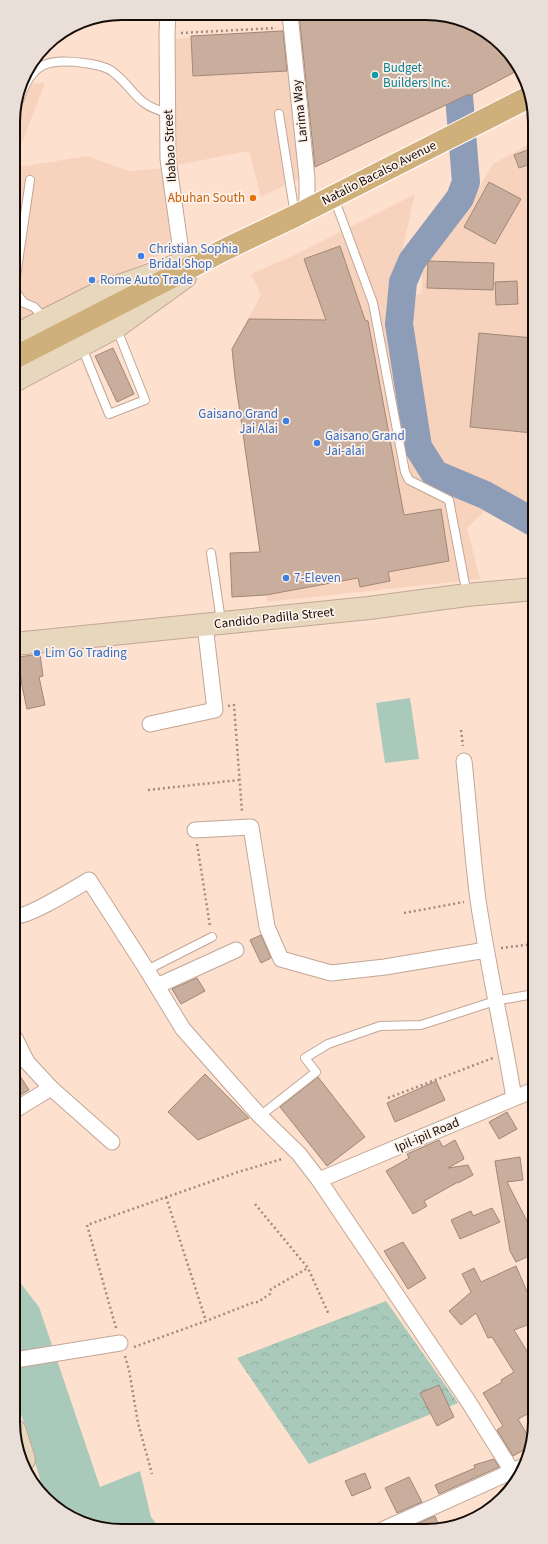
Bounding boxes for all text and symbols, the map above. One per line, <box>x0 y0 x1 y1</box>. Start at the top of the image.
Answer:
place label: Budget Builders Inc. <box>383 59 450 92</box>
marker: Budget Builders Inc. <box>370 70 380 80</box>
street label: Larima Way <box>288 79 312 143</box>
street label: Ibabao Street <box>159 109 181 183</box>
street label: Natalio Bacalso Avenue <box>318 136 440 210</box>
place label: Abuhan South <box>168 189 245 207</box>
marker: Abuhan South <box>248 193 258 203</box>
place label: Christian Sophia Bridal Shop <box>149 240 238 273</box>
marker: Christian Sophia Bridal Shop <box>136 251 146 261</box>
place label: Rome Auto Trade <box>100 271 193 289</box>
marker: Rome Auto Trade <box>87 275 97 285</box>
place label: Gaisano Grand Jai Alai <box>198 405 278 438</box>
marker: Gaisano Grand Jai Alai <box>281 416 291 426</box>
place label: Gaisano Grand Jai-alai <box>325 427 405 460</box>
marker: Gaisano Grand Jai-alai <box>312 438 322 448</box>
place label: 7-Eleven <box>294 569 341 587</box>
marker: 7-Eleven <box>281 573 291 583</box>
street label: Candido Padilla Street <box>213 603 335 633</box>
place label: Lim Go Trading <box>45 644 127 662</box>
marker: Lim Go Trading <box>32 648 42 658</box>
street label: Ipil-ipil Road <box>392 1113 462 1157</box>

